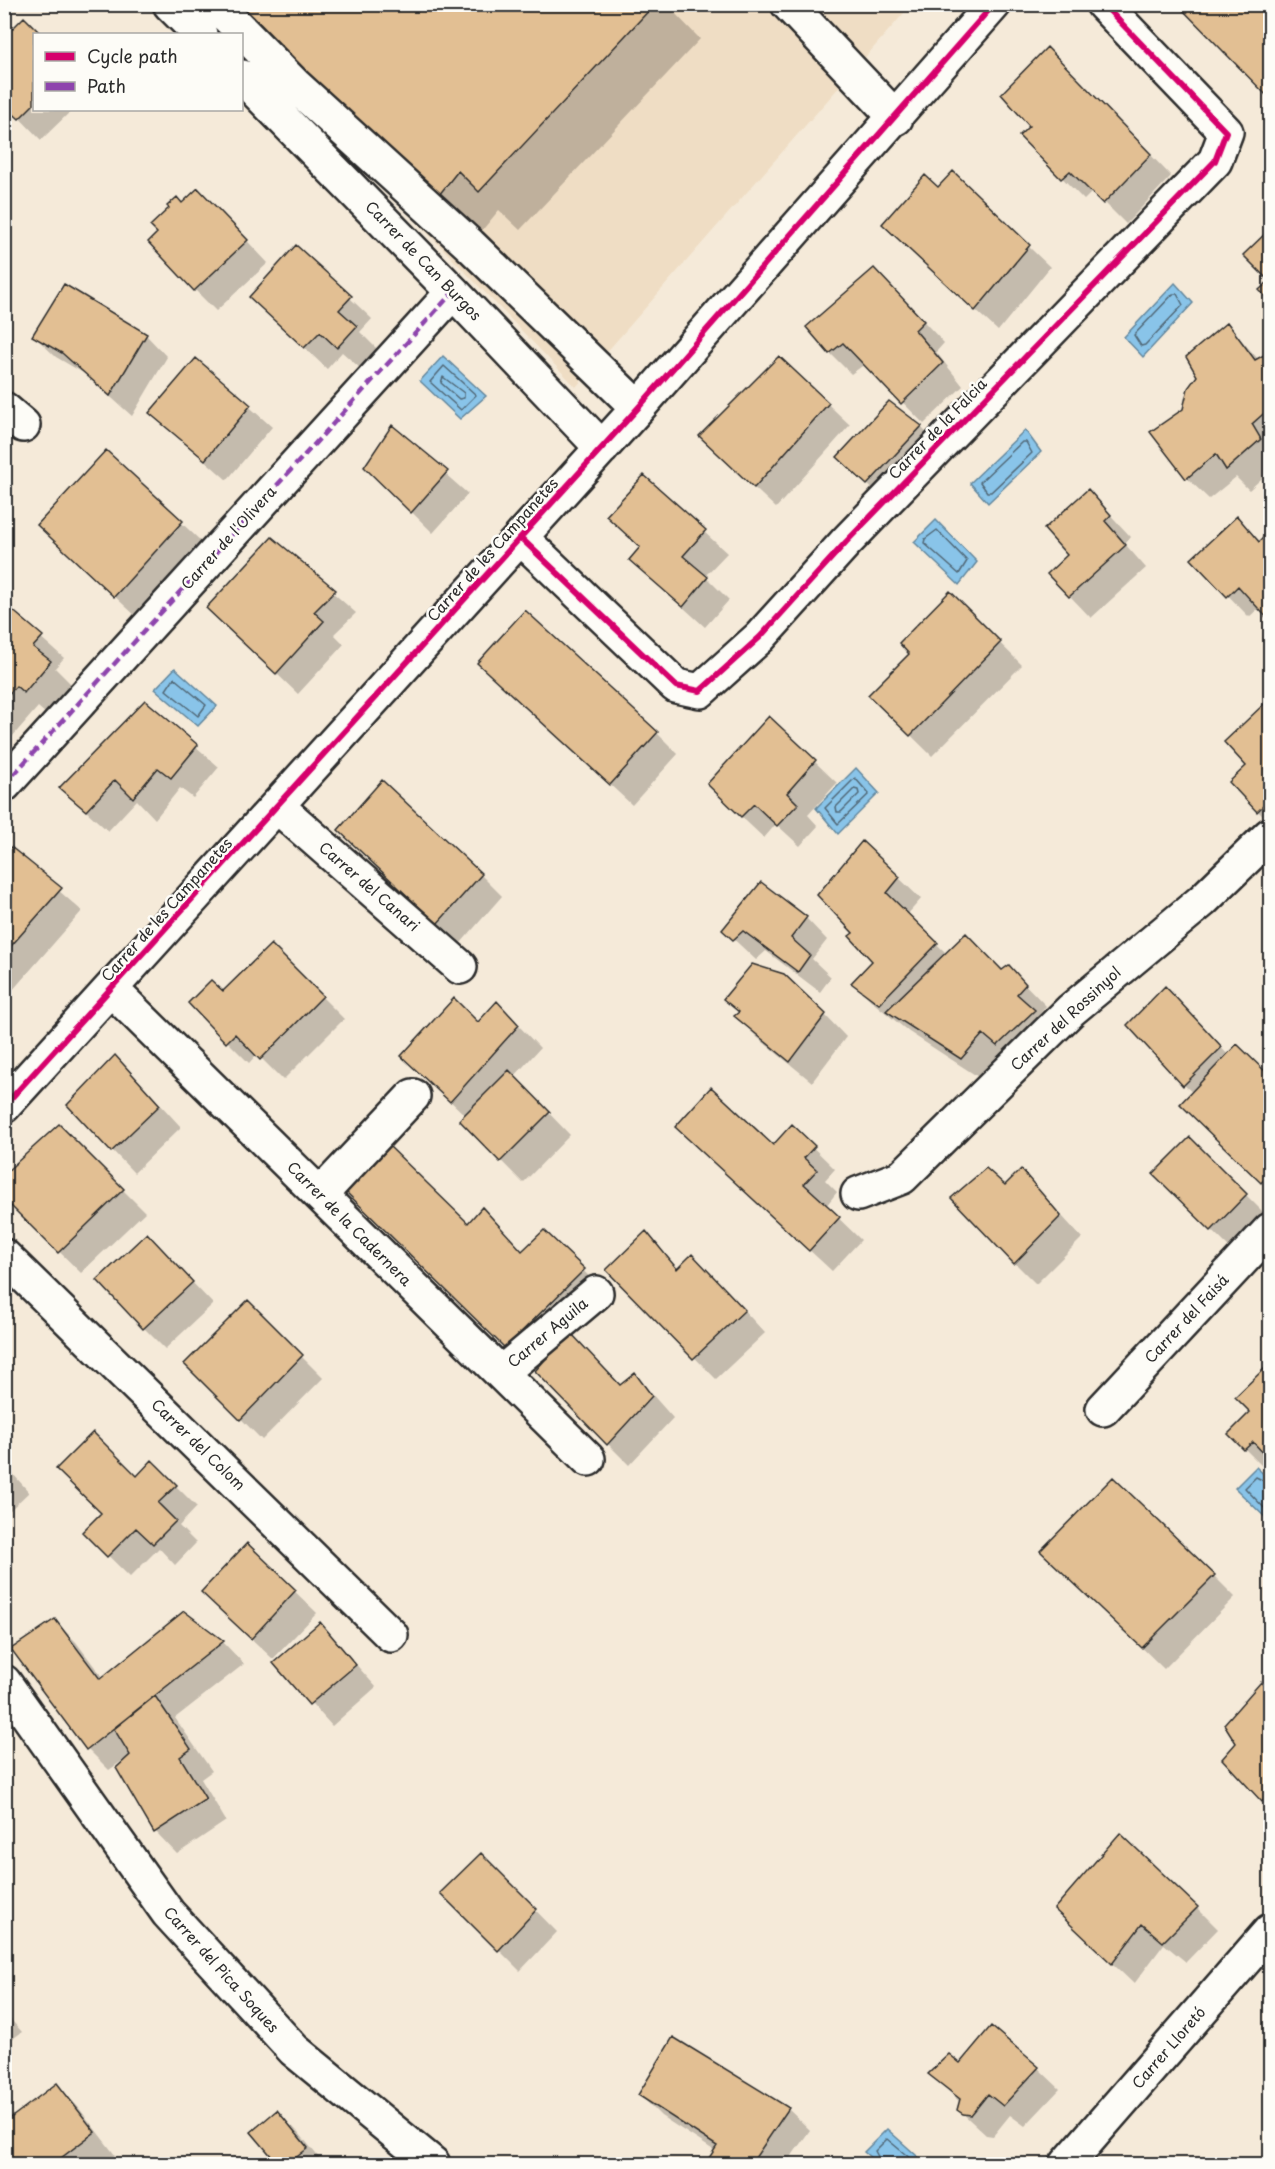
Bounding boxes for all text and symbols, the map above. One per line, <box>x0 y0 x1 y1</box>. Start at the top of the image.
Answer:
legend <box>33 33 243 111</box>
text: Cycle path <box>87 42 178 69</box>
text: Path <box>87 72 126 99</box>
street label: Carrer de Can Burgos <box>361 195 488 325</box>
street label: Carrer de la Falcia <box>882 371 992 484</box>
street label: Carrer de les Campanetes <box>421 472 563 626</box>
street label: Carrer de l'Olivera <box>175 479 282 594</box>
street label: Carrer de les Campanetes <box>95 832 237 986</box>
street label: Carrer del Canari <box>315 836 425 936</box>
street label: Carrer del Rossinyol <box>1004 960 1125 1075</box>
street label: Carrer de la Cadernera <box>282 1155 418 1291</box>
street label: Carrer del Faisá <box>1138 1268 1234 1368</box>
street label: Carrer Aguila <box>502 1291 593 1372</box>
street label: Carrer del Colom <box>147 1393 251 1495</box>
street label: Carrer del Pica Soques <box>159 1901 285 2037</box>
street label: Carrer Lloretó <box>1126 2001 1210 2093</box>

